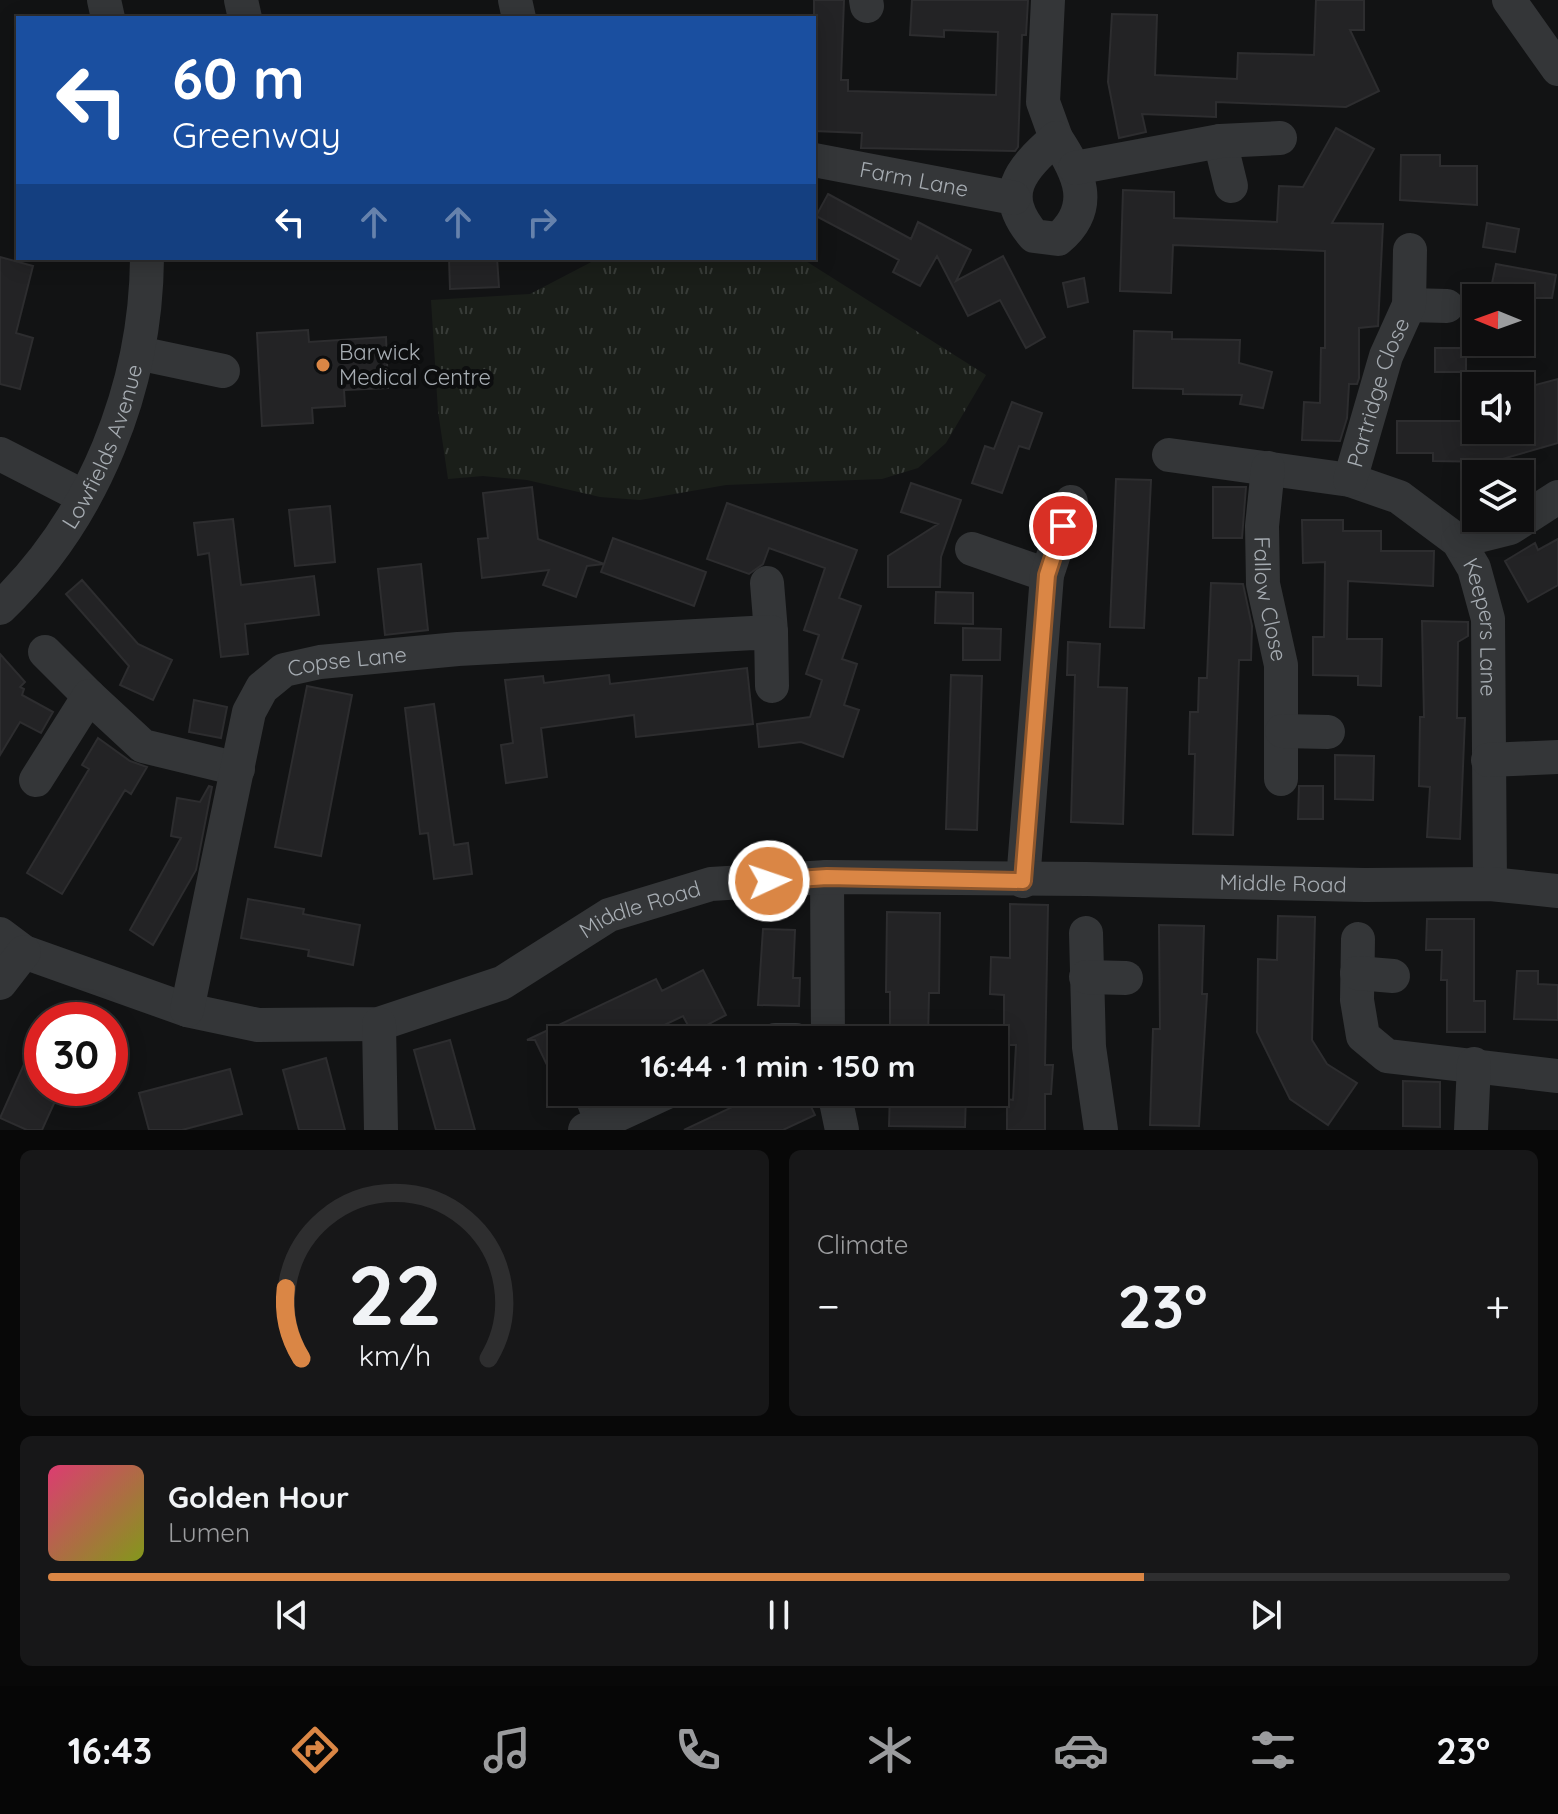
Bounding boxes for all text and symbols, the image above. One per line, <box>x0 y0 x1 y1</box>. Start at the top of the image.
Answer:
text: 60 m <box>172 43 305 113</box>
icon: left <box>40 48 144 152</box>
text: Greenway <box>172 112 341 157</box>
street label: Farm Lane <box>857 155 971 203</box>
icon: left <box>268 200 312 244</box>
icon: ahead <box>352 200 396 244</box>
icon: ahead <box>436 200 480 244</box>
icon: right <box>520 200 564 244</box>
north arrow <box>1462 284 1534 356</box>
map controls <box>1462 284 1534 532</box>
street label: Partridge Close <box>1340 313 1416 470</box>
place label: Barwick Medical Centre <box>339 338 491 391</box>
marker: Barwick Medical Centre <box>314 356 332 374</box>
street label: Lowfields Avenue <box>55 361 148 534</box>
button: sound <box>1462 372 1534 444</box>
button: layers <box>1462 460 1534 532</box>
pin <box>1029 492 1097 560</box>
icon: arrive <box>1041 504 1085 548</box>
street label: Fallow Close <box>1248 536 1294 664</box>
street label: Keepers Lane <box>1457 553 1503 697</box>
street label: Copse Lane <box>285 640 408 683</box>
position arrow <box>727 839 811 923</box>
street label: Middle Road <box>1219 868 1347 899</box>
street label: Middle Road <box>574 874 704 944</box>
speed limit sign: 30 <box>24 1002 128 1106</box>
text: 16:44 · 1 min · 150 m <box>641 1047 915 1085</box>
text: Climate <box>817 1228 908 1261</box>
text: 22 <box>347 1242 442 1346</box>
text: 23° <box>1118 1268 1208 1343</box>
text: − <box>817 1278 840 1333</box>
text: + <box>1485 1278 1510 1333</box>
text: km/h <box>358 1337 431 1373</box>
text: Golden Hour <box>168 1478 349 1516</box>
text: Lumen <box>168 1516 250 1549</box>
icon: previous <box>270 1593 314 1637</box>
icon: pause <box>757 1593 801 1637</box>
icon: next <box>1244 1593 1288 1637</box>
icon: directions <box>287 1722 343 1778</box>
icon: music <box>479 1722 535 1778</box>
icon: phone <box>670 1722 726 1778</box>
icon: climate <box>862 1722 918 1778</box>
icon: car <box>1053 1722 1109 1778</box>
icon: filters <box>1245 1722 1301 1778</box>
text: 16:43 <box>68 1728 152 1773</box>
text: 23° <box>1436 1728 1490 1773</box>

